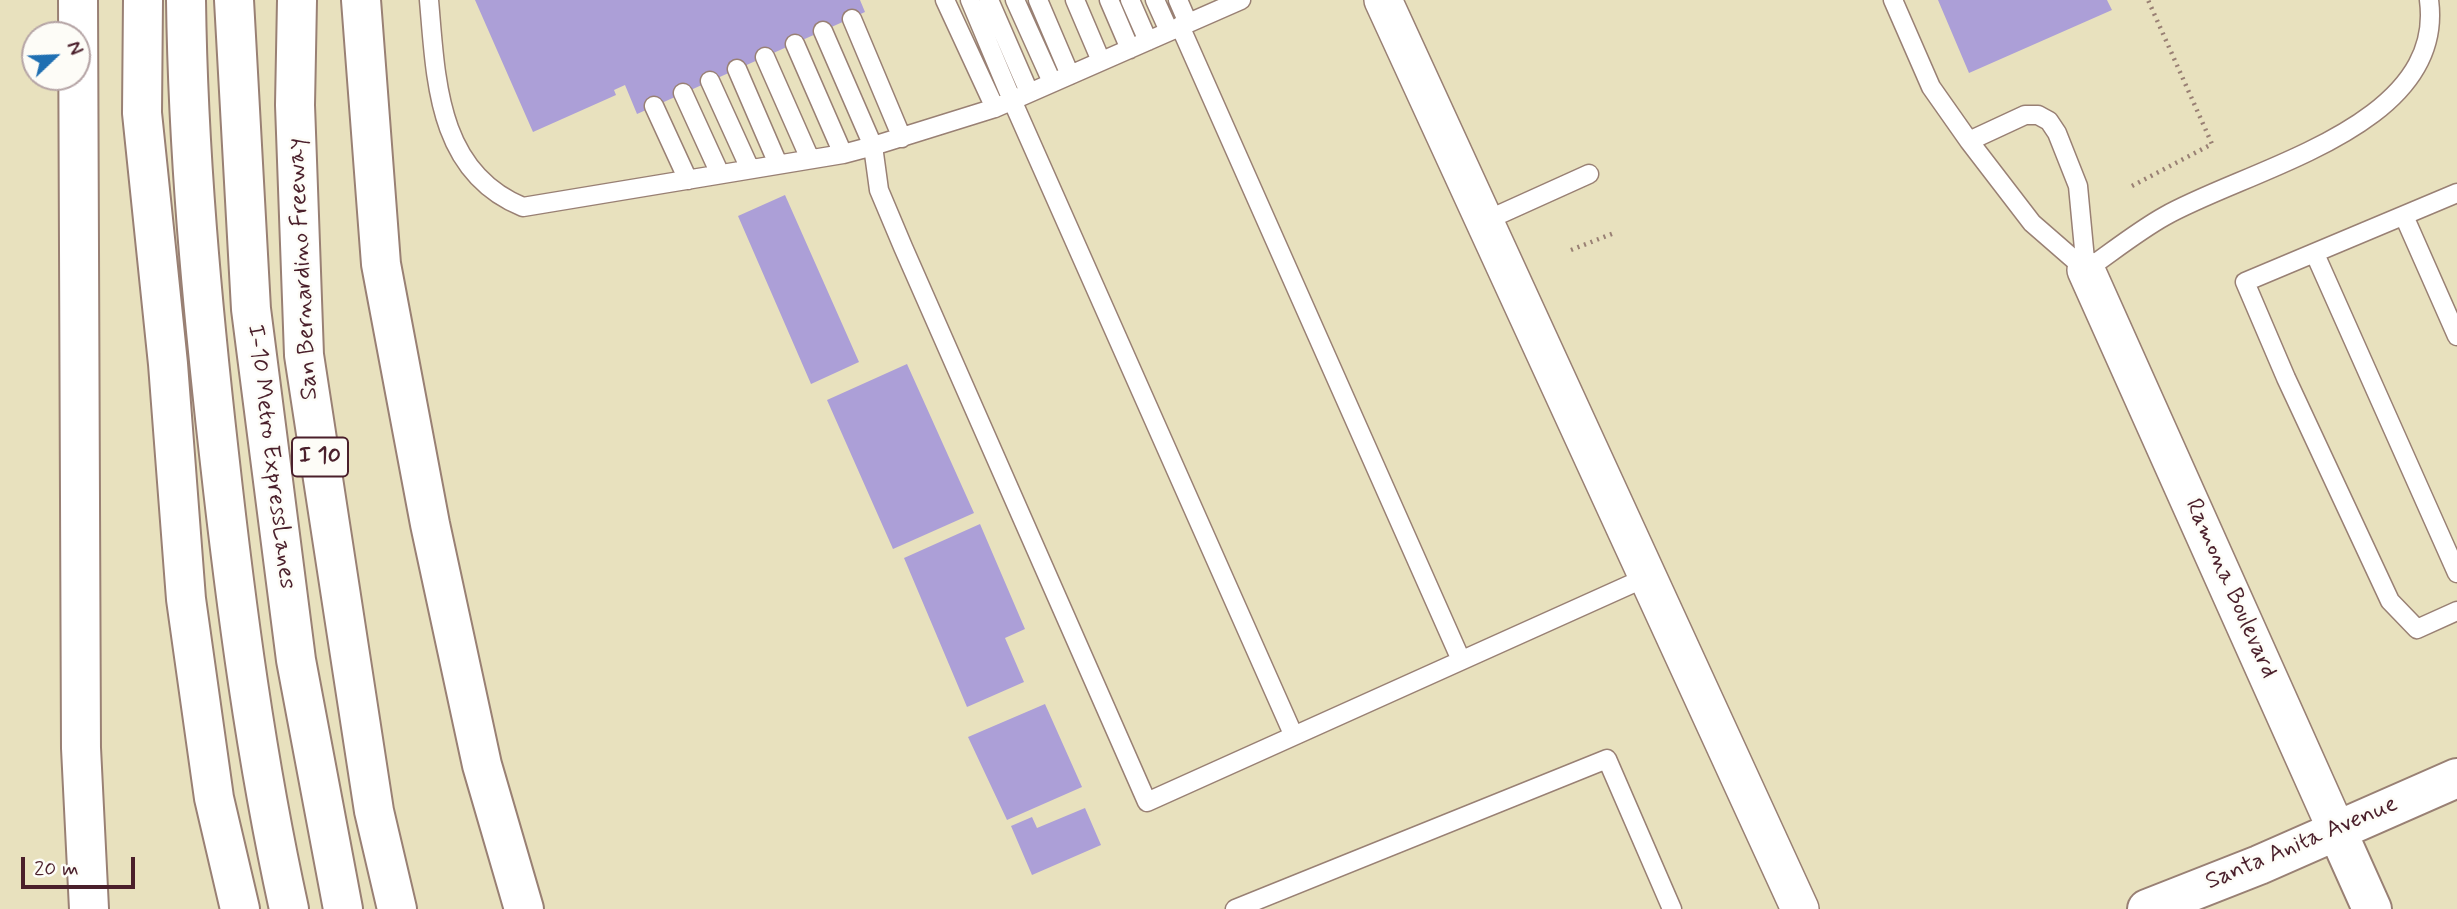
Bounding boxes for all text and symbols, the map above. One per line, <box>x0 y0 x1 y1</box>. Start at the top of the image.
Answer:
north arrow <box>21 21 91 91</box>
text: N <box>60 38 88 59</box>
street label: San Bernardino Freeway <box>283 137 325 401</box>
street label: I-10 Metro ExpressLanes <box>239 323 301 591</box>
road number: I 10 <box>292 438 348 477</box>
street label: Ramona Boulevard <box>2178 495 2282 683</box>
street label: Santa Anita Avenue <box>2202 791 2402 897</box>
scale bar <box>24 842 138 886</box>
text: 20 m <box>34 855 79 883</box>

